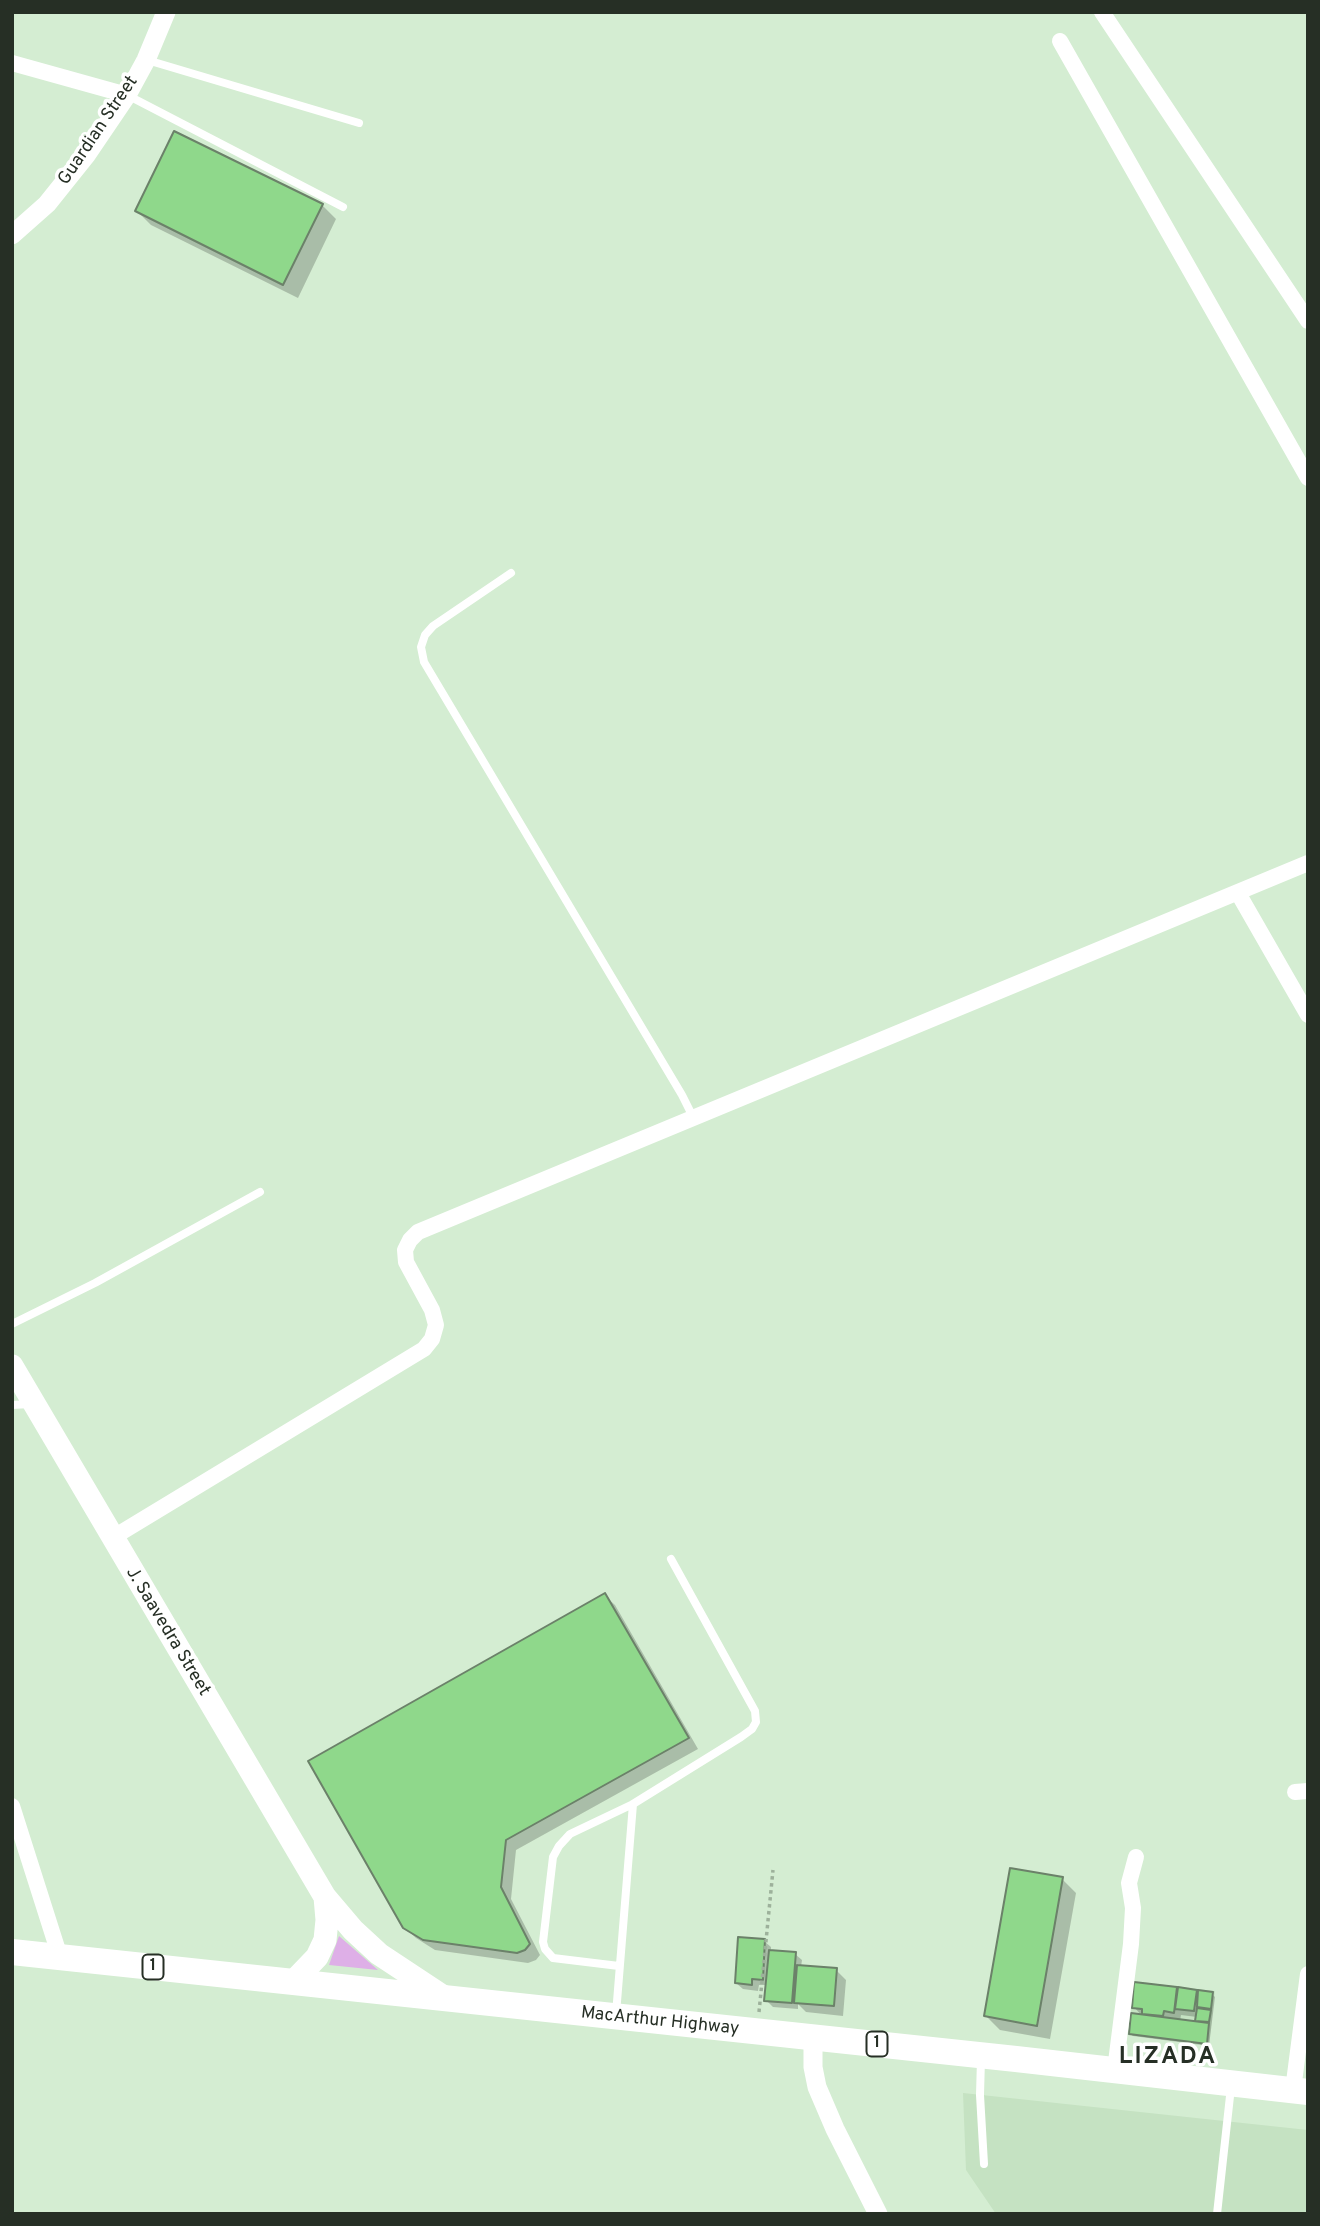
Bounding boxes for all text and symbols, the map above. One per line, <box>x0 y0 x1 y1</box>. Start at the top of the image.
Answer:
street label: Guardian Street <box>54 72 144 190</box>
street label: J. Saavedra Street <box>120 1564 214 1700</box>
road number: 1 <box>142 1954 164 1980</box>
street label: MacArthur Highway <box>580 2003 740 2041</box>
road number: 1 <box>866 2032 888 2056</box>
district label: LIZADA <box>1120 2044 1216 2072</box>

